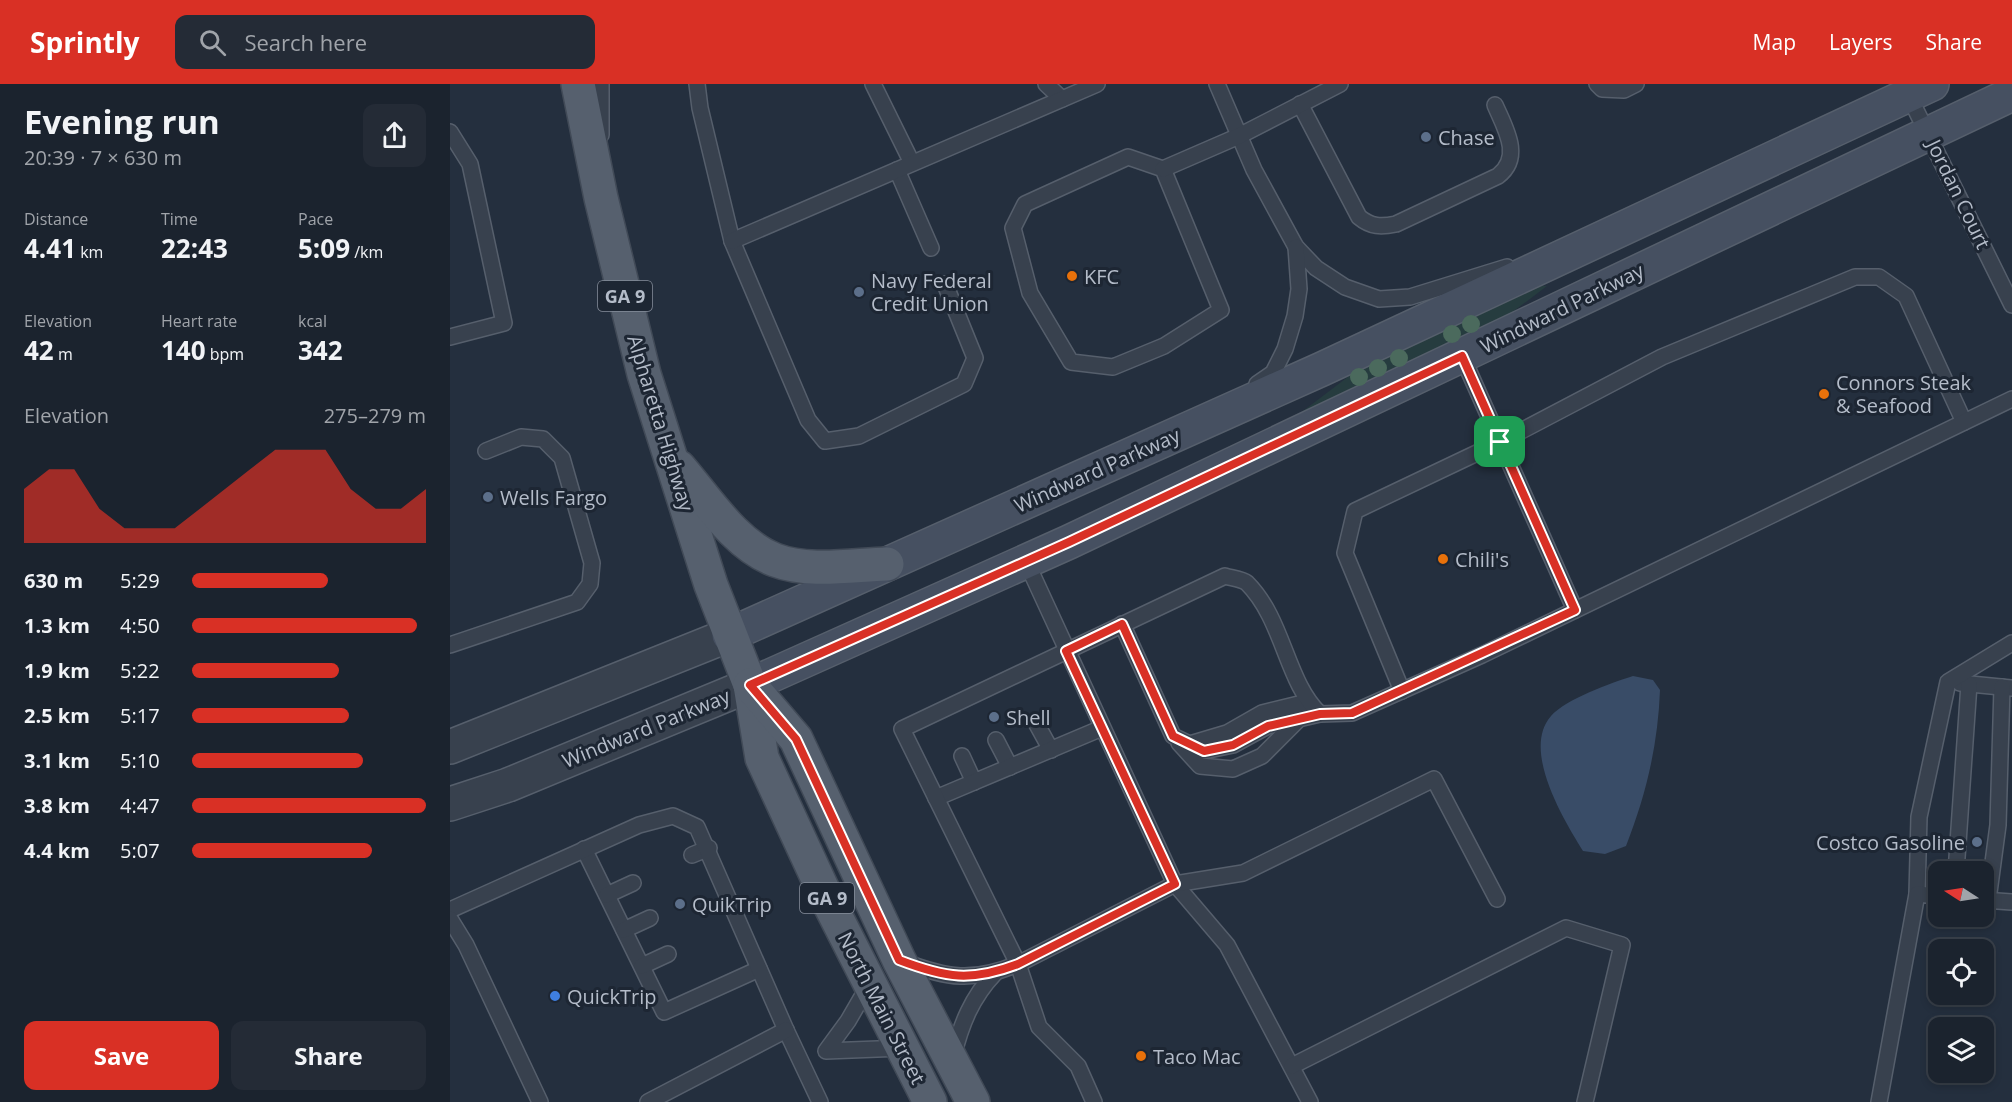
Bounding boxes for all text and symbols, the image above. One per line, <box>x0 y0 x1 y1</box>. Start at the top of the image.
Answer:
search box <box>175 15 595 69</box>
text: Sprintly <box>30 23 139 61</box>
icon: search <box>196 26 229 59</box>
text: Search here <box>244 27 367 57</box>
text: Map <box>1753 28 1796 56</box>
text: Layers <box>1829 28 1893 56</box>
text: Share <box>1926 28 1982 56</box>
text: Evening run <box>24 99 220 144</box>
button: share <box>363 104 426 167</box>
place label: Chase <box>1438 124 1495 151</box>
marker: Chase <box>1419 130 1433 144</box>
street label: Jordan Court <box>1920 133 1997 253</box>
text: 20:39 · 7 × 630 m <box>24 144 182 171</box>
text: Distance <box>24 208 88 230</box>
text: Time <box>161 208 198 230</box>
text: Pace <box>298 208 333 230</box>
text: 4.41 <box>24 230 76 266</box>
text: 22:43 <box>161 230 228 266</box>
text: 5:09 <box>298 230 350 266</box>
text: km <box>76 241 103 263</box>
text: /km <box>350 241 383 263</box>
street label: Windward Parkway <box>1476 256 1649 359</box>
place label: KFC <box>1084 263 1119 290</box>
place label: Navy Federal Credit Union <box>871 267 992 317</box>
marker: KFC <box>1065 269 1079 283</box>
road number: GA 9 <box>598 281 652 311</box>
marker: Navy Federal Credit Union <box>852 285 866 299</box>
text: Elevation <box>24 310 92 332</box>
text: Heart rate <box>161 310 237 332</box>
text: kcal <box>298 310 327 332</box>
text: 42 <box>24 332 54 368</box>
text: 140 <box>161 332 206 368</box>
text: 342 <box>298 332 343 368</box>
street label: Alpharetta Highway <box>621 332 701 515</box>
text: m <box>54 343 73 365</box>
text: bpm <box>206 343 244 365</box>
place label: Connors Steak & Seafood <box>1836 369 1972 419</box>
marker: Connors Steak & Seafood <box>1817 387 1831 401</box>
text: Elevation <box>24 402 109 429</box>
text: 275–279 m <box>324 402 426 429</box>
pin <box>1474 416 1525 467</box>
street label: Windward Parkway <box>1010 421 1185 519</box>
icon: arrive <box>1483 425 1516 458</box>
place label: Wells Fargo <box>500 484 607 511</box>
marker: Wells Fargo <box>481 490 495 504</box>
place label: Chili's <box>1455 546 1509 573</box>
marker: Chili's <box>1436 552 1450 566</box>
text: 630 m <box>24 567 83 594</box>
text: 5:29 <box>120 567 160 594</box>
text: 1.3 km <box>24 612 90 639</box>
text: 4:50 <box>120 612 160 639</box>
text: 1.9 km <box>24 657 90 684</box>
text: 5:22 <box>120 657 160 684</box>
street label: Windward Parkway <box>558 682 735 774</box>
text: 2.5 km <box>24 702 90 729</box>
text: 5:17 <box>120 702 160 729</box>
place label: Shell <box>1006 704 1051 731</box>
marker: Shell <box>987 710 1001 724</box>
text: 3.1 km <box>24 747 90 774</box>
text: 5:10 <box>120 747 160 774</box>
text: 3.8 km <box>24 792 90 819</box>
text: 4:47 <box>120 792 160 819</box>
place label: Costco Gasoline <box>1816 829 1965 856</box>
marker: Costco Gasoline <box>1970 835 1984 849</box>
text: 4.4 km <box>24 837 90 864</box>
text: 5:07 <box>120 837 160 864</box>
north arrow <box>1928 861 1994 927</box>
map controls <box>1928 861 1994 1083</box>
road number: GA 9 <box>800 883 854 913</box>
place label: QuikTrip <box>692 891 772 918</box>
marker: QuikTrip <box>673 897 687 911</box>
street label: North Main Street <box>832 927 932 1089</box>
button: locate <box>1928 939 1994 1005</box>
place label: QuickTrip <box>567 983 656 1010</box>
marker: QuickTrip <box>548 989 562 1003</box>
button: layers <box>1928 1017 1994 1083</box>
button: Save <box>24 1021 219 1090</box>
button: Share <box>231 1021 426 1090</box>
place label: Taco Mac <box>1153 1043 1241 1070</box>
marker: Taco Mac <box>1134 1049 1148 1063</box>

